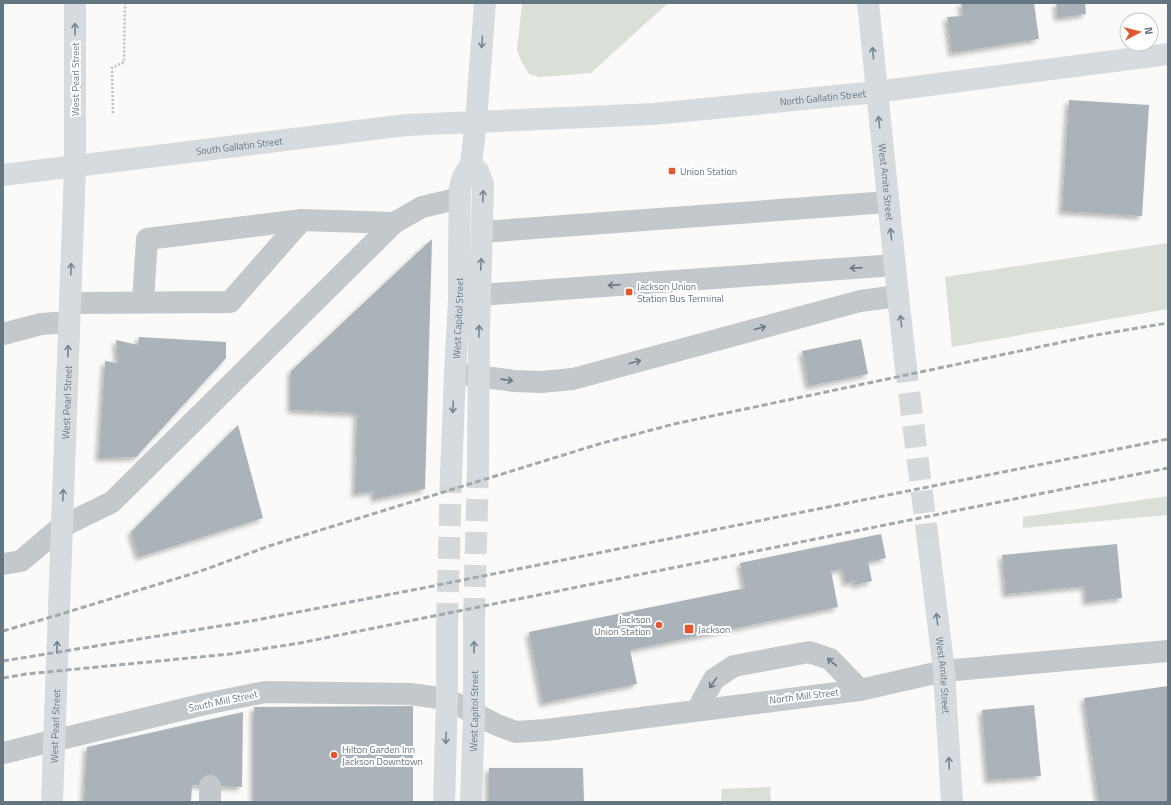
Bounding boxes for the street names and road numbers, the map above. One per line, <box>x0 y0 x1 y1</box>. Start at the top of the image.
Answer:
street label: West Pearl Street <box>68 42 83 116</box>
street label: North Gallatin Street <box>779 85 867 109</box>
street label: South Gallatin Street <box>195 133 284 158</box>
street label: West Amite Street <box>875 143 898 222</box>
street label: West Capitol Street <box>448 277 467 359</box>
street label: West Pearl Street <box>58 365 75 439</box>
street label: West Amite Street <box>932 636 954 715</box>
street label: West Capitol Street <box>465 670 482 752</box>
street label: North Mill Street <box>768 684 840 708</box>
street label: South Mill Street <box>187 686 259 716</box>
street label: West Pearl Street <box>46 688 64 763</box>

